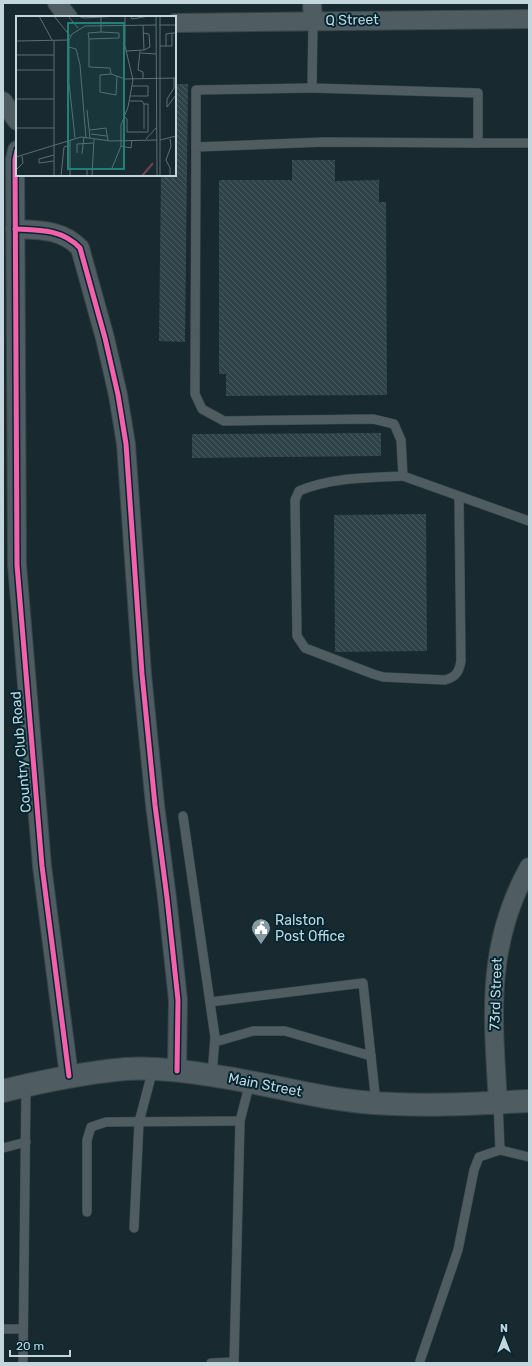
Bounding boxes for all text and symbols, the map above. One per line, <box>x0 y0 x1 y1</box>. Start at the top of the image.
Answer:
street label: Q Street <box>325 11 379 29</box>
inset map <box>16 16 176 176</box>
street label: Country Club Road <box>7 691 35 813</box>
place label: Ralston Post Office <box>275 912 345 945</box>
public building icon: Ralston Post Office <box>250 917 272 945</box>
street label: 73rd Street <box>486 957 506 1031</box>
street label: Main Street <box>227 1070 304 1101</box>
north arrow <box>484 1318 524 1358</box>
text: N <box>500 1322 508 1335</box>
scale bar <box>10 1332 70 1358</box>
text: 20 m <box>16 1339 44 1353</box>

